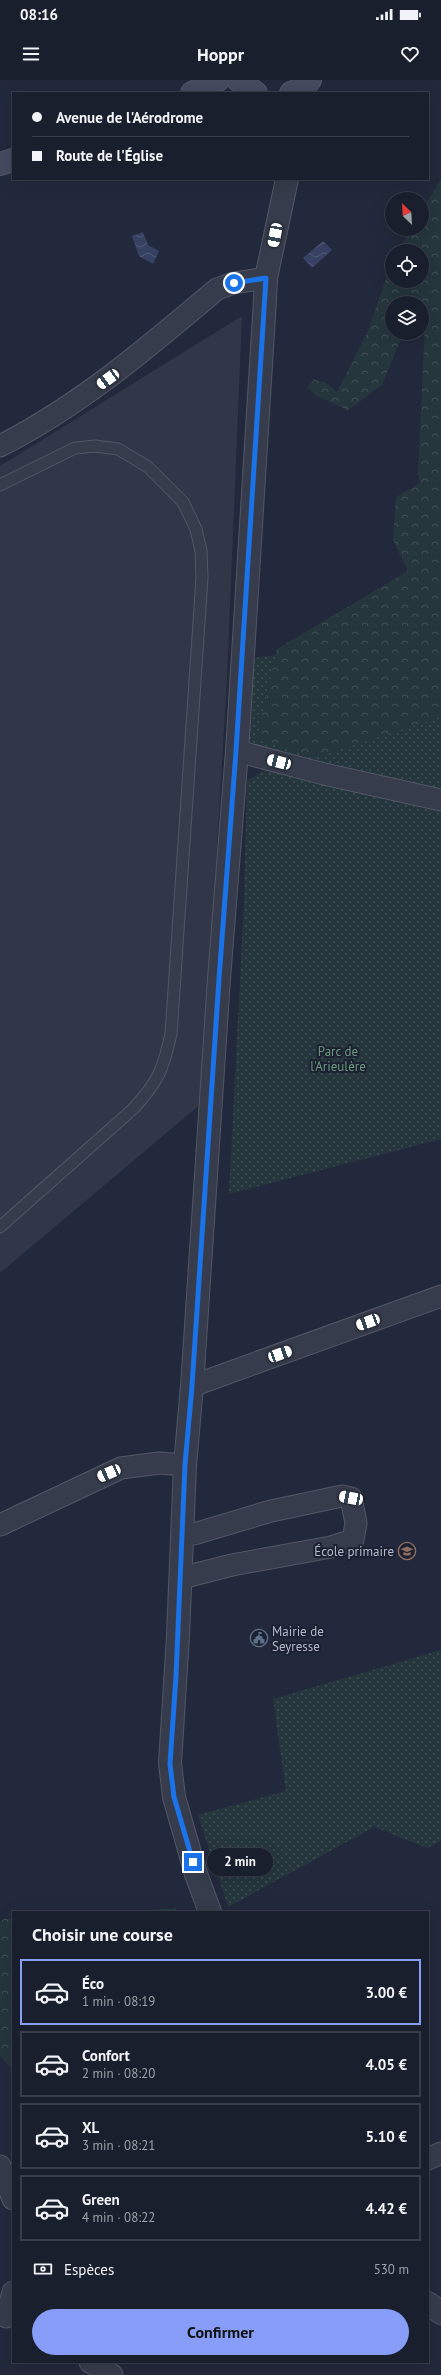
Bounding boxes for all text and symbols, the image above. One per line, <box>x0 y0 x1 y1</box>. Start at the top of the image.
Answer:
text: 08:16 <box>20 5 58 24</box>
icon: menu <box>20 43 42 65</box>
text: Hoppr <box>197 43 244 66</box>
icon: heart <box>399 43 421 65</box>
text: Avenue de l'Aérodrome <box>56 108 203 127</box>
text: Route de l'Église <box>56 146 163 165</box>
north arrow <box>385 192 429 236</box>
map controls <box>385 192 429 340</box>
car <box>267 222 283 248</box>
button: locate <box>385 244 429 288</box>
route start <box>225 274 243 292</box>
button: layers <box>385 296 429 340</box>
car <box>95 367 121 391</box>
car <box>266 753 292 771</box>
park label: Parc de l'Arieulère <box>310 1043 366 1075</box>
car <box>355 1312 381 1332</box>
car <box>267 1344 293 1364</box>
car <box>96 1463 122 1483</box>
car <box>338 1490 364 1506</box>
school or university icon: École primaire <box>397 1541 417 1561</box>
place label: École primaire <box>314 1543 394 1560</box>
place label: Mairie de Seyresse <box>272 1623 324 1655</box>
public building icon: Mairie de Seyresse <box>249 1628 269 1648</box>
callout: 2 min <box>207 1848 273 1876</box>
route end <box>184 1853 202 1871</box>
text: 2 min <box>224 1853 256 1870</box>
text: Choisir une course <box>32 1923 173 1946</box>
icon: car <box>34 1974 70 2010</box>
text: Éco <box>82 1974 104 1993</box>
text: 3.00 € <box>365 1983 407 2002</box>
text: 1 min · 08:19 <box>82 1993 155 2010</box>
icon: car <box>34 2046 70 2082</box>
text: Confort <box>82 2046 130 2065</box>
text: 4.05 € <box>365 2055 407 2074</box>
text: 2 min · 08:20 <box>82 2065 155 2082</box>
icon: car <box>34 2118 70 2154</box>
text: XL <box>82 2118 99 2137</box>
text: 5.10 € <box>365 2127 407 2146</box>
text: 3 min · 08:21 <box>82 2137 155 2154</box>
icon: car <box>34 2190 70 2226</box>
text: Green <box>82 2190 120 2209</box>
text: 4.42 € <box>365 2199 407 2218</box>
text: 4 min · 08:22 <box>82 2209 155 2226</box>
icon: cash <box>32 2258 54 2280</box>
text: Espèces <box>64 2260 114 2279</box>
text: 530 m <box>374 2261 409 2278</box>
button: Confirmer <box>32 2309 409 2355</box>

